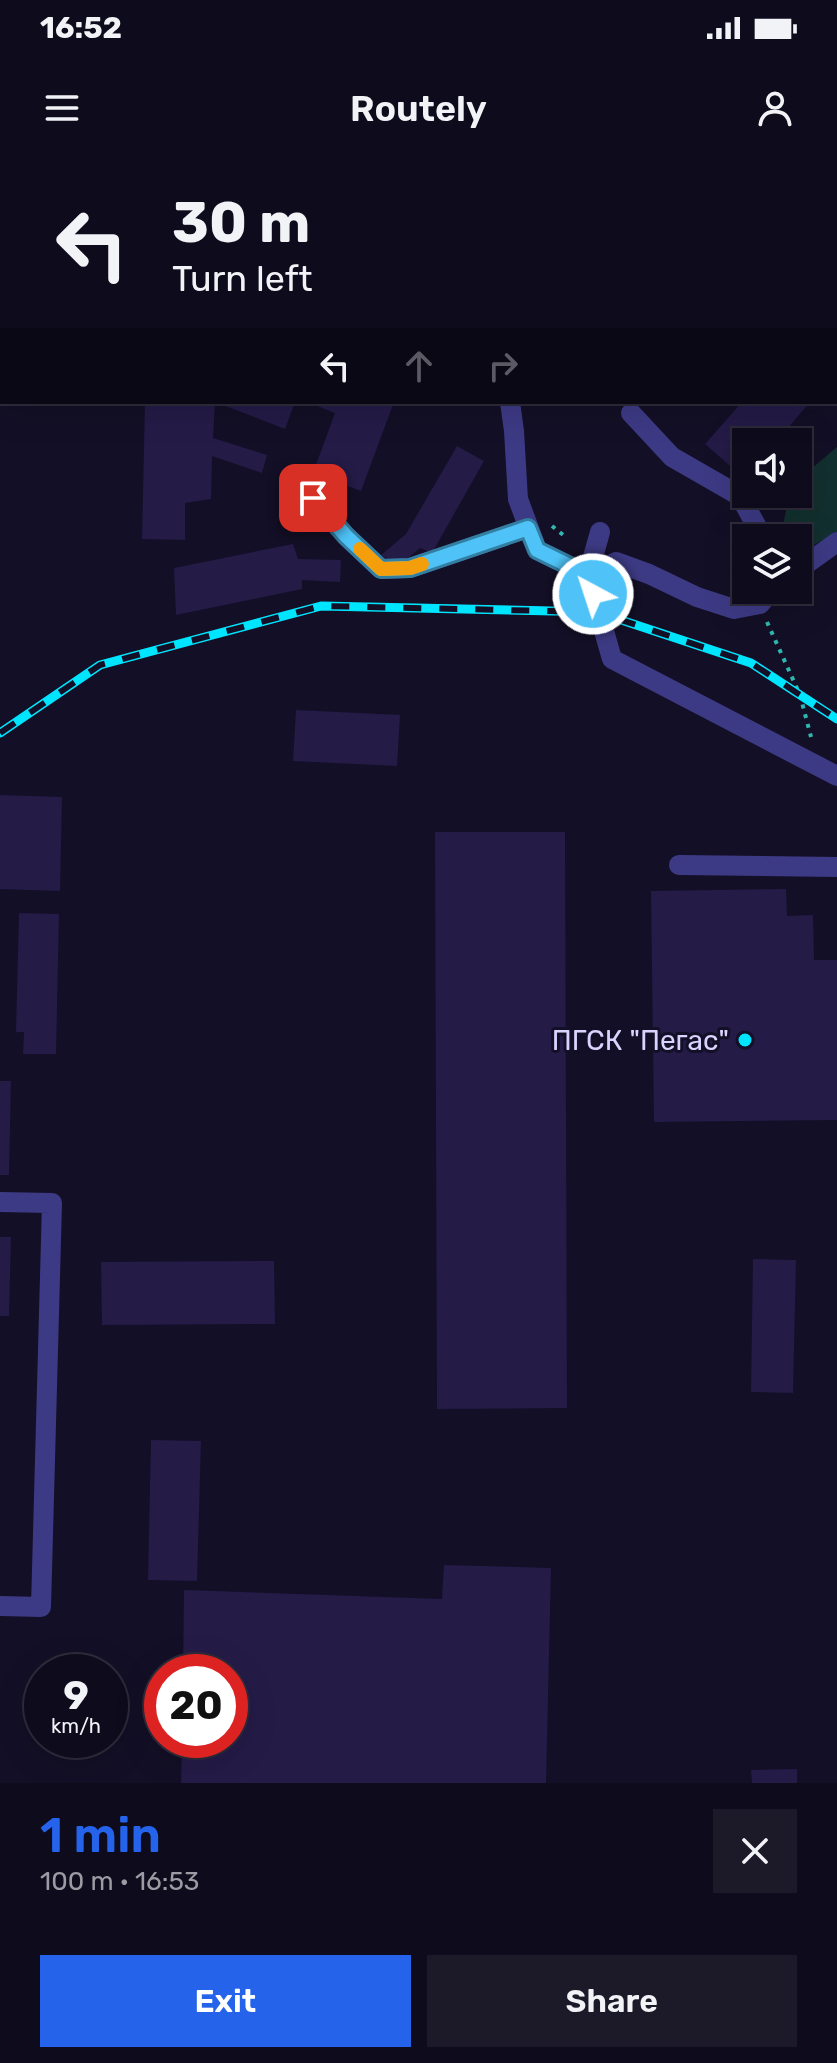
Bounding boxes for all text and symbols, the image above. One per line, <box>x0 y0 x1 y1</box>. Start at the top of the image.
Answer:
text: 16:52 <box>40 10 122 46</box>
icon: menu <box>40 86 84 130</box>
icon: person <box>753 86 797 130</box>
text: Routely <box>350 87 487 130</box>
text: 30 m <box>172 190 310 256</box>
icon: left <box>40 192 144 296</box>
text: Turn left <box>172 257 313 300</box>
icon: left <box>313 344 357 388</box>
icon: ahead <box>397 344 441 388</box>
icon: right <box>481 344 525 388</box>
map controls <box>732 428 812 604</box>
button: sound <box>732 428 812 508</box>
pin <box>279 464 347 532</box>
icon: arrive <box>291 476 335 520</box>
button: layers <box>732 524 812 604</box>
position arrow <box>551 552 635 636</box>
place label: ПГСК "Пегас" <box>552 1024 729 1057</box>
marker: ПГСК "Пегас" <box>736 1031 754 1049</box>
speed limit sign: 20 <box>144 1654 248 1758</box>
text: 9 <box>63 1672 89 1719</box>
text: km/h <box>51 1714 101 1738</box>
text: 1 min <box>40 1807 161 1864</box>
button: close <box>713 1809 797 1893</box>
text: 100 m · 16:53 <box>40 1866 199 1897</box>
button: Exit <box>40 1955 411 2047</box>
button: Share <box>427 1955 797 2047</box>

